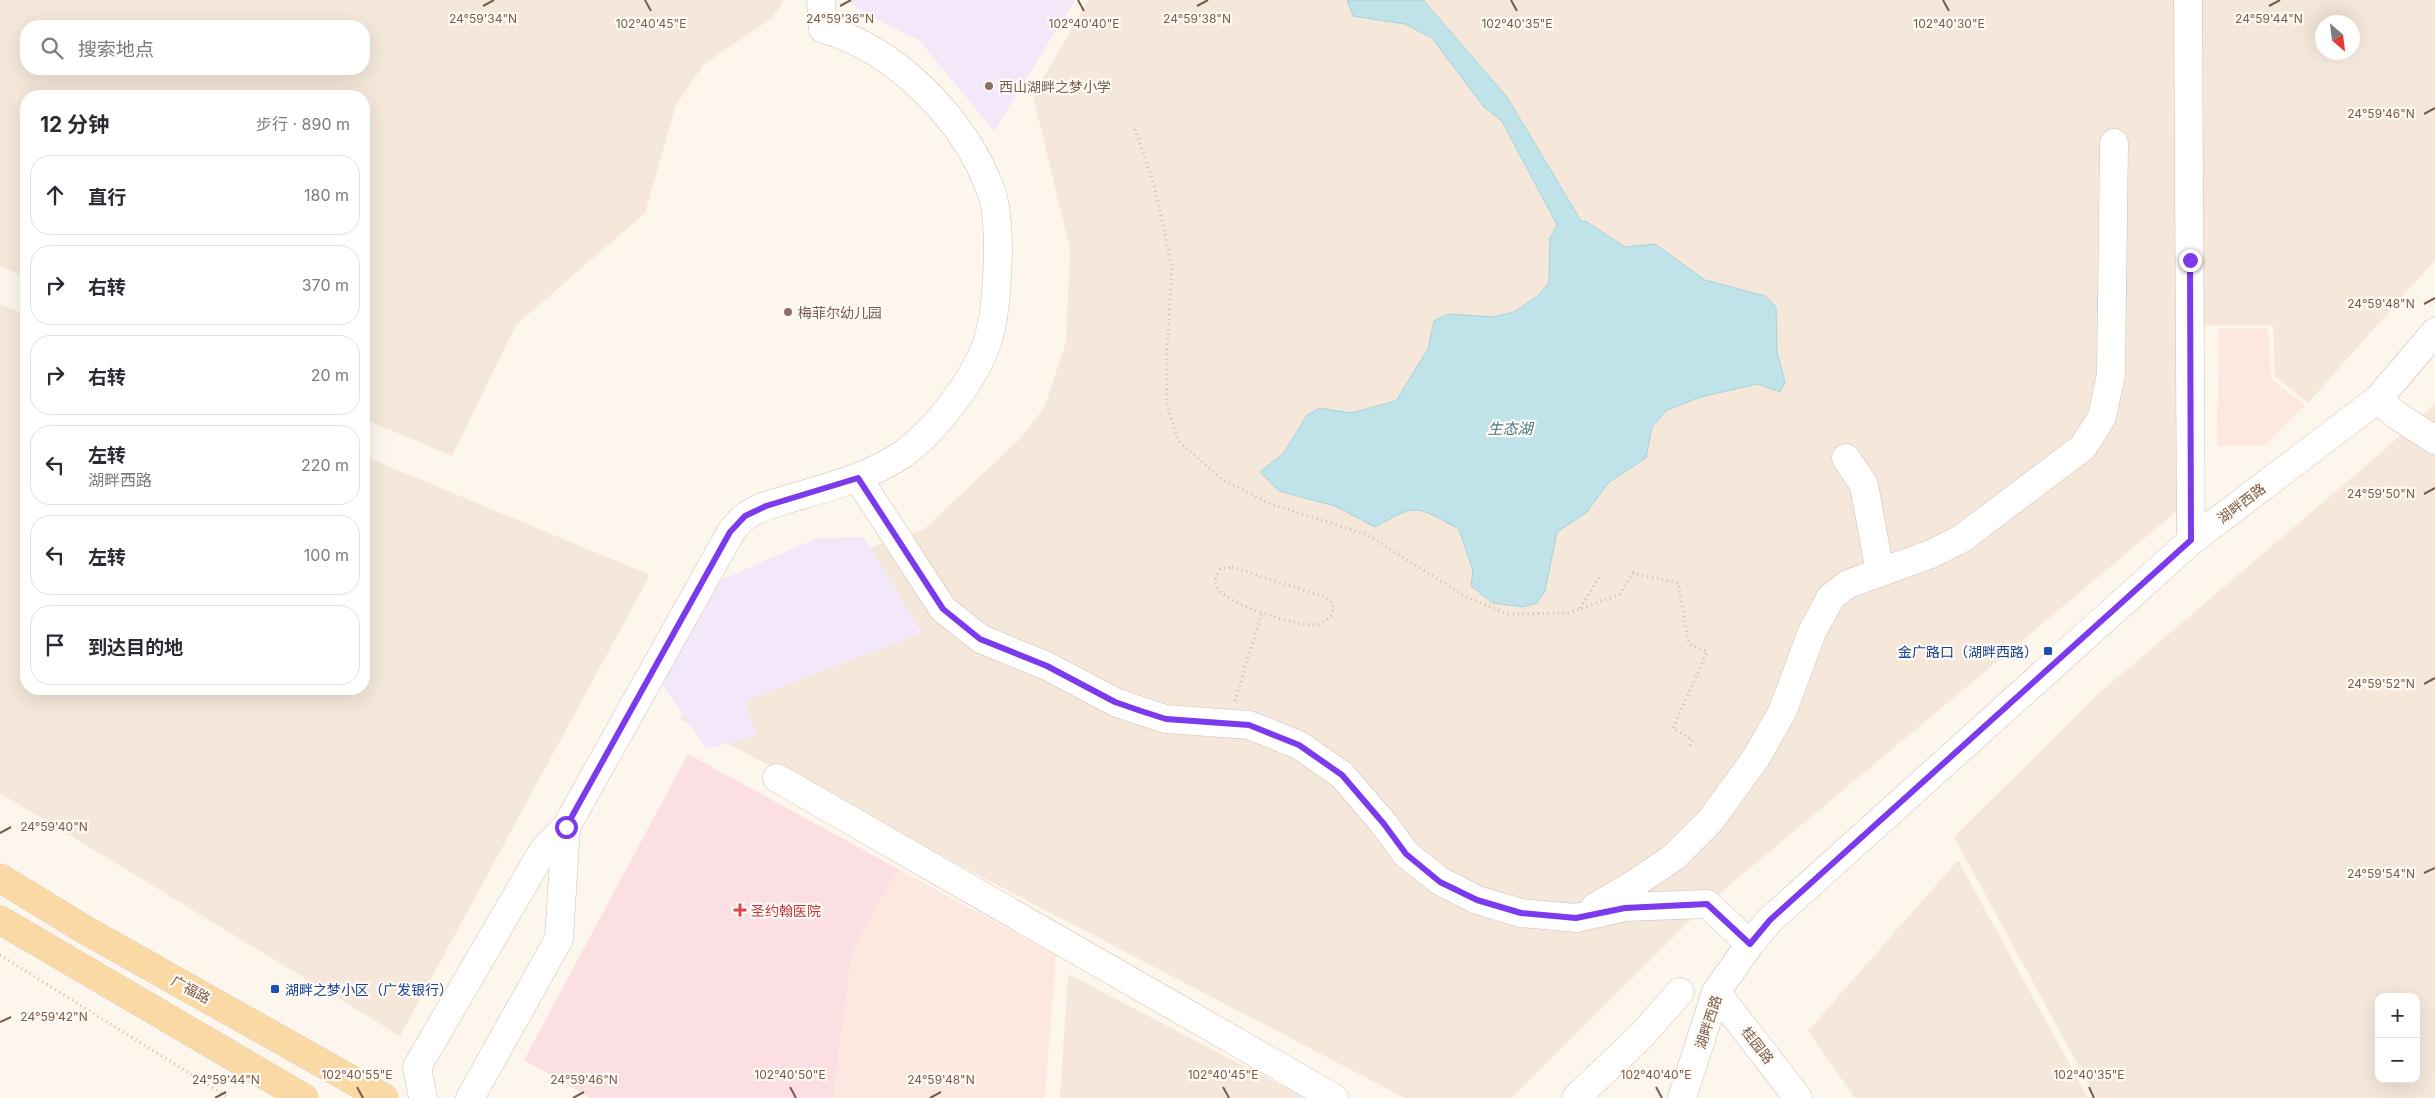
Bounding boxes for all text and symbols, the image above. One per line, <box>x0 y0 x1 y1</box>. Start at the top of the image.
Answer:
text: 24°59'34"N <box>449 11 517 26</box>
text: 24°59'36"N <box>806 11 874 26</box>
text: 24°59'38"N <box>1163 11 1231 26</box>
text: 24°59'44"N <box>2235 11 2303 26</box>
north arrow <box>2315 15 2360 60</box>
text: 102°40'45"E <box>616 16 686 31</box>
text: 102°40'40"E <box>1049 16 1120 31</box>
text: 102°40'35"E <box>1481 16 1553 31</box>
text: 102°40'30"E <box>1913 16 1985 31</box>
search box <box>20 20 370 75</box>
icon: search <box>38 34 66 62</box>
text: 搜索地点 <box>78 38 154 61</box>
place label: 西山湖畔之梦小学 <box>999 78 1111 95</box>
marker: 西山湖畔之梦小学 <box>983 80 995 92</box>
text: 24°59'46"N <box>2347 106 2415 121</box>
text: 12 分钟 <box>40 112 109 137</box>
text: 步行 · 890 m <box>256 114 350 134</box>
icon: ahead <box>41 181 69 209</box>
text: 180 m <box>304 185 349 205</box>
text: 直行 <box>88 186 126 209</box>
route end <box>2179 249 2202 272</box>
icon: right <box>41 271 69 299</box>
text: 370 m <box>302 275 349 295</box>
text: 右转 <box>88 276 126 299</box>
text: 24°59'48"N <box>2347 296 2415 311</box>
place label: 梅菲尔幼儿园 <box>798 304 882 321</box>
marker: 梅菲尔幼儿园 <box>782 306 794 318</box>
icon: right <box>41 361 69 389</box>
text: 20 m <box>311 365 349 385</box>
text: 右转 <box>88 366 126 389</box>
water label: 生态湖 <box>1487 419 1534 438</box>
text: 左转 <box>88 444 126 467</box>
icon: left <box>41 451 69 479</box>
text: 220 m <box>301 455 349 475</box>
text: 湖畔西路 <box>88 470 152 490</box>
street label: 湖畔西路 <box>2214 479 2268 527</box>
text: 24°59'50"N <box>2347 486 2415 501</box>
icon: left <box>41 541 69 569</box>
text: 100 m <box>304 545 349 565</box>
text: 左转 <box>88 546 126 569</box>
icon: arrive <box>41 631 69 659</box>
text: 到达目的地 <box>88 636 183 659</box>
place label: 金广路口（湖畔西路） <box>1898 643 2038 660</box>
marker: 金广路口（湖畔西路） <box>2042 645 2054 657</box>
text: 24°59'52"N <box>2347 676 2415 691</box>
route start <box>555 816 578 839</box>
text: 24°59'40"N <box>20 819 88 834</box>
text: 24°59'54"N <box>2347 866 2415 881</box>
place label: 圣约翰医院 <box>751 902 821 919</box>
marker: 圣约翰医院 <box>733 903 747 917</box>
street label: 广福路 <box>169 971 213 1007</box>
place label: 湖畔之梦小区（广发银行） <box>285 981 453 998</box>
marker: 湖畔之梦小区（广发银行） <box>269 983 281 995</box>
street label: 湖畔西路 <box>1691 993 1725 1051</box>
map controls <box>2375 993 2420 1083</box>
button: + <box>2375 993 2420 1038</box>
text: 24°59'42"N <box>20 1009 88 1024</box>
street label: 桂园路 <box>1738 1023 1778 1067</box>
button: − <box>2375 1038 2420 1083</box>
text: 102°40'55"E <box>321 1067 393 1082</box>
text: 102°40'50"E <box>754 1067 826 1082</box>
text: 102°40'45"E <box>1188 1067 1258 1082</box>
text: 102°40'40"E <box>1621 1067 1692 1082</box>
text: 102°40'35"E <box>2053 1067 2125 1082</box>
text: 24°59'44"N <box>192 1072 260 1087</box>
text: 24°59'46"N <box>550 1072 618 1087</box>
text: 24°59'48"N <box>907 1072 975 1087</box>

